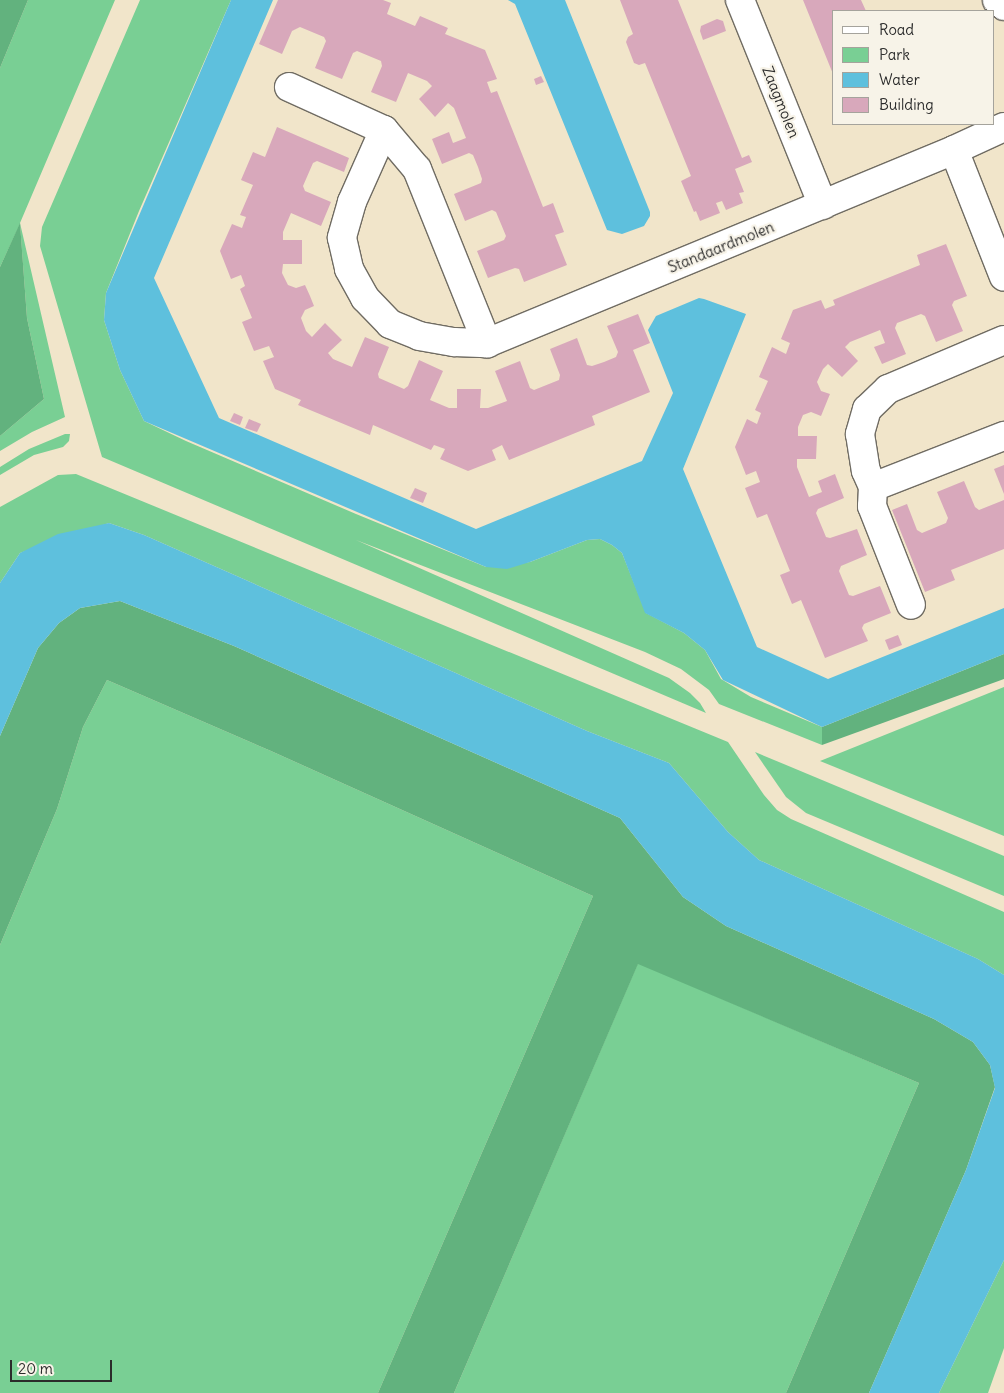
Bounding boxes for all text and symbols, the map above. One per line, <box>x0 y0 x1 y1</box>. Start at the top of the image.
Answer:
legend <box>832 10 994 125</box>
text: Road <box>879 20 914 39</box>
text: Park <box>879 45 910 64</box>
street label: Zaagmolen <box>759 64 803 140</box>
text: Water <box>879 70 920 89</box>
text: Building <box>879 95 934 114</box>
street label: Standaardmolen <box>665 218 777 276</box>
scale bar <box>12 1350 115 1382</box>
text: 20 m <box>18 1359 53 1378</box>

